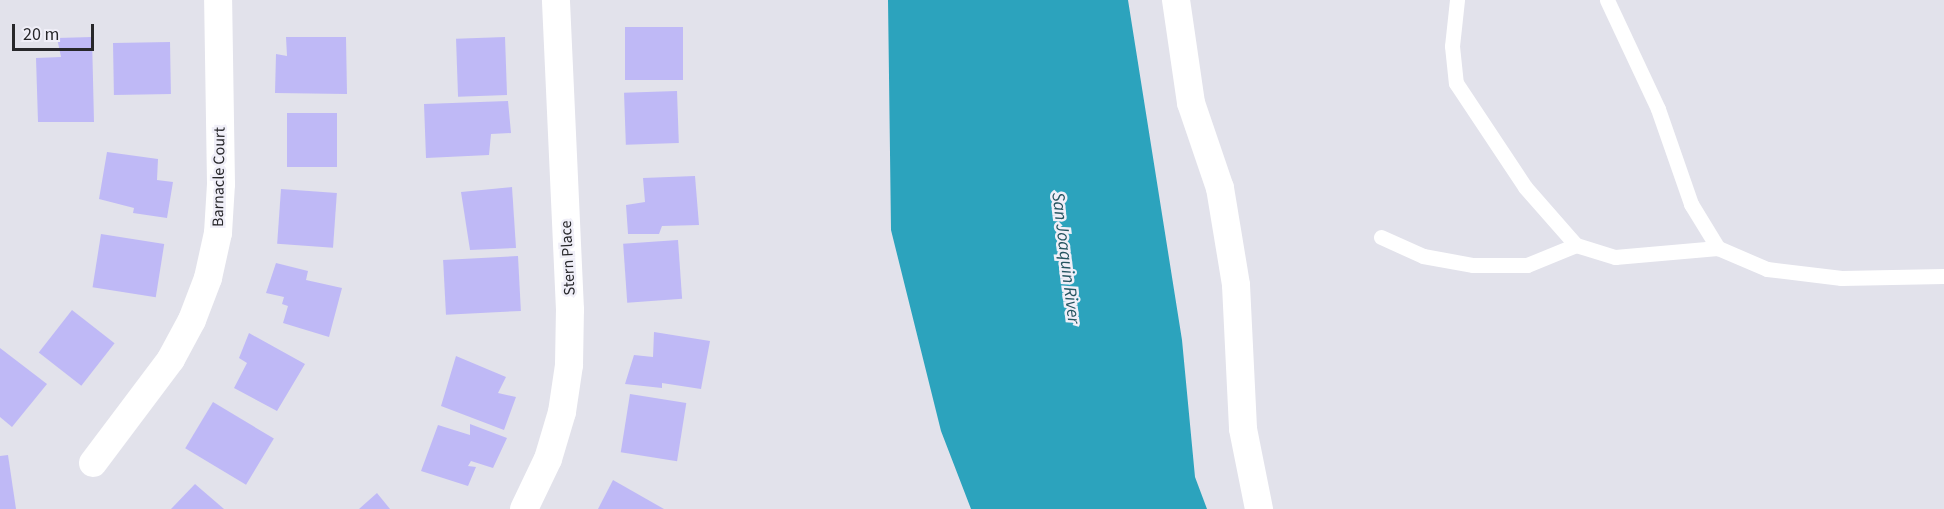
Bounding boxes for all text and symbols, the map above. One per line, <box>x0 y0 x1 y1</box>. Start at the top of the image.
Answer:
scale bar <box>15 12 98 50</box>
text: 20 m <box>23 22 59 47</box>
street label: Barnacle Court <box>209 127 229 227</box>
water label: San Joaquin River <box>1046 191 1084 325</box>
street label: Stern Place <box>556 220 580 296</box>

